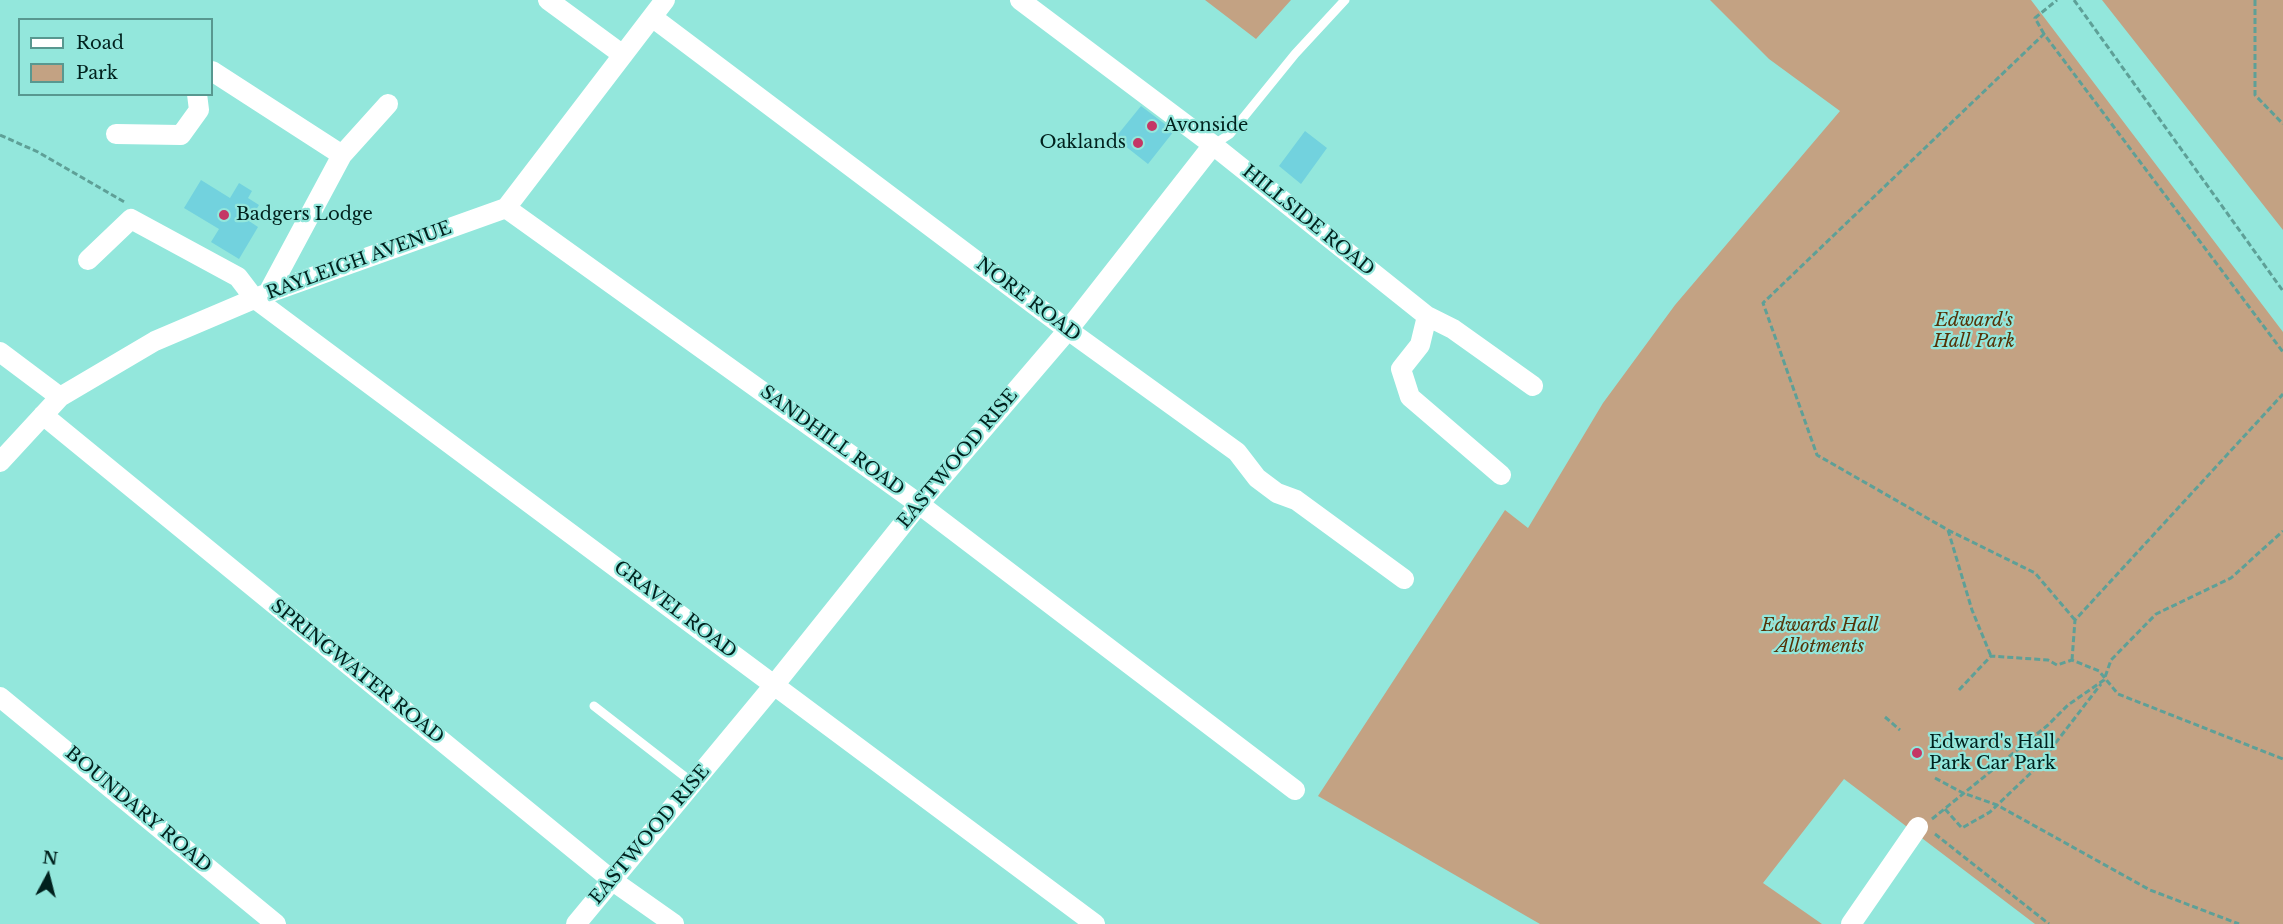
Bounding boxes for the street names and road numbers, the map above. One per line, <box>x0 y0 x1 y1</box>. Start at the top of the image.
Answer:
street label: HILLSIDE ROAD <box>1238 161 1378 281</box>
street label: RAYLEIGH AVENUE <box>263 217 455 305</box>
street label: NORE ROAD <box>971 254 1085 346</box>
street label: SANDHILL ROAD <box>756 381 908 501</box>
street label: EASTWOOD RISE <box>894 385 1022 533</box>
street label: GRAVEL ROAD <box>609 557 741 663</box>
street label: SPRINGWATER ROAD <box>266 595 448 749</box>
street label: BOUNDARY ROAD <box>61 743 215 877</box>
street label: EASTWOOD RISE <box>586 761 714 909</box>

